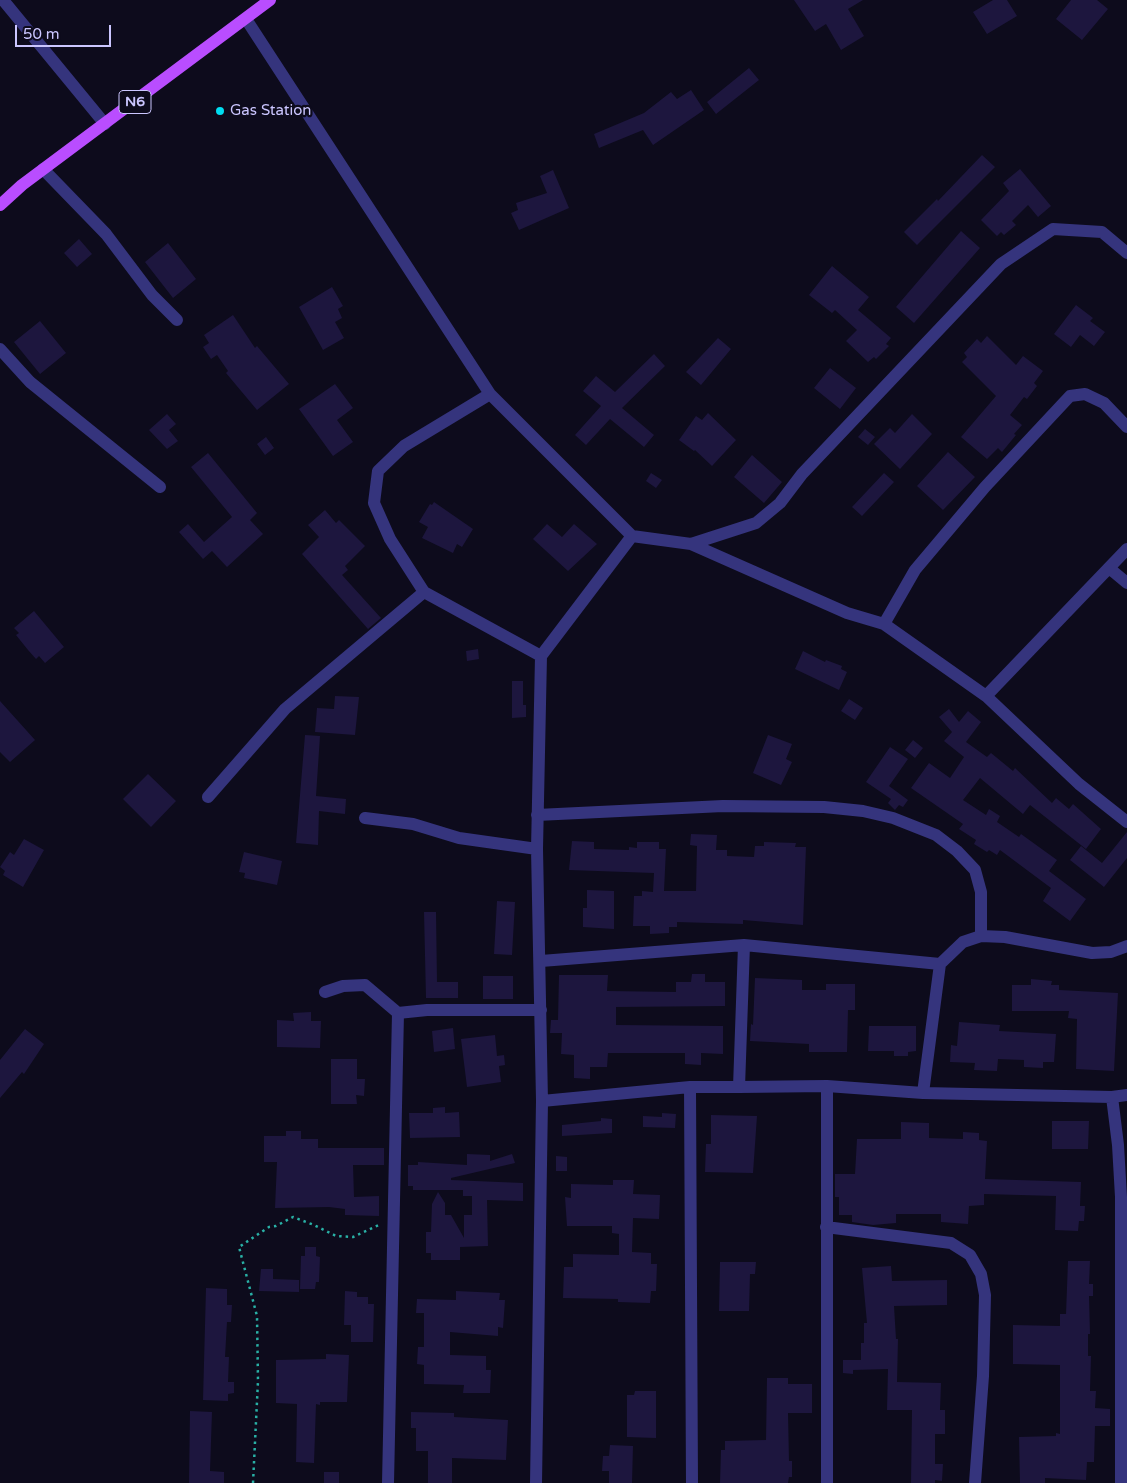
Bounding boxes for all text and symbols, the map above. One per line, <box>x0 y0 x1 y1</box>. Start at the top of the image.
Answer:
scale bar <box>18 15 114 47</box>
text: 50 m <box>23 25 60 43</box>
road number: N6 <box>119 90 151 114</box>
place label: Gas Station <box>230 102 311 120</box>
marker: Gas Station <box>214 105 226 117</box>

